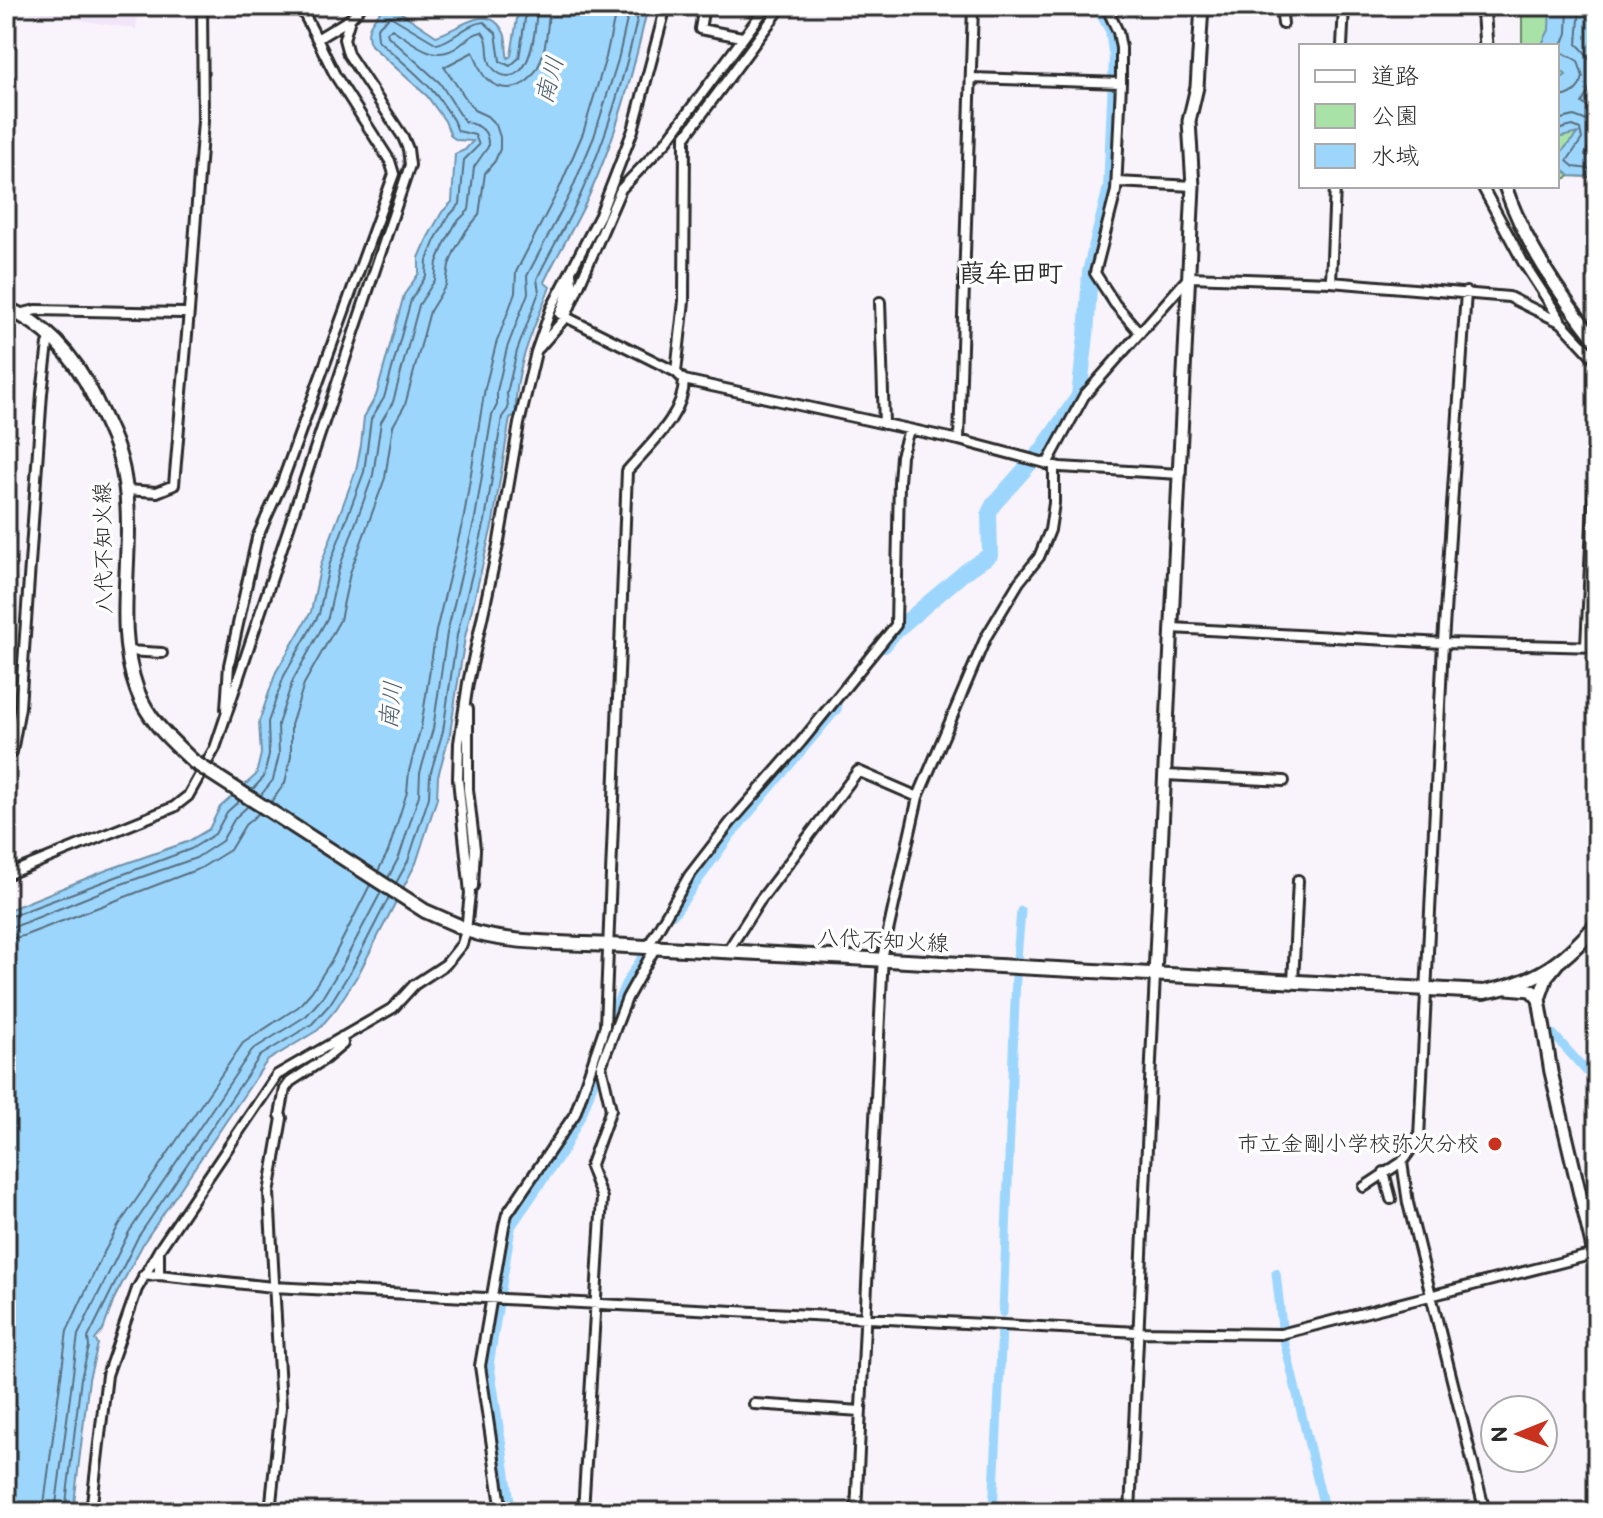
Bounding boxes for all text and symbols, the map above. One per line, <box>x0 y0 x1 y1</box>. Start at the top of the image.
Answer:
legend <box>1299 44 1559 188</box>
water label: 南川 <box>530 53 570 107</box>
text: 道路 <box>1371 62 1419 91</box>
text: 公園 <box>1371 102 1419 131</box>
text: 水域 <box>1371 142 1419 171</box>
district label: 葭牟田町 <box>959 259 1063 290</box>
street label: 八代不知火線 <box>89 482 119 614</box>
water label: 南川 <box>374 680 408 730</box>
street label: 八代不知火線 <box>816 924 950 958</box>
place label: 市立金剛小学校弥次分校 <box>1237 1131 1479 1158</box>
marker: 市立金剛小学校弥次分校 <box>1486 1135 1504 1153</box>
north arrow <box>1479 1394 1559 1474</box>
text: N <box>1487 1426 1514 1443</box>

